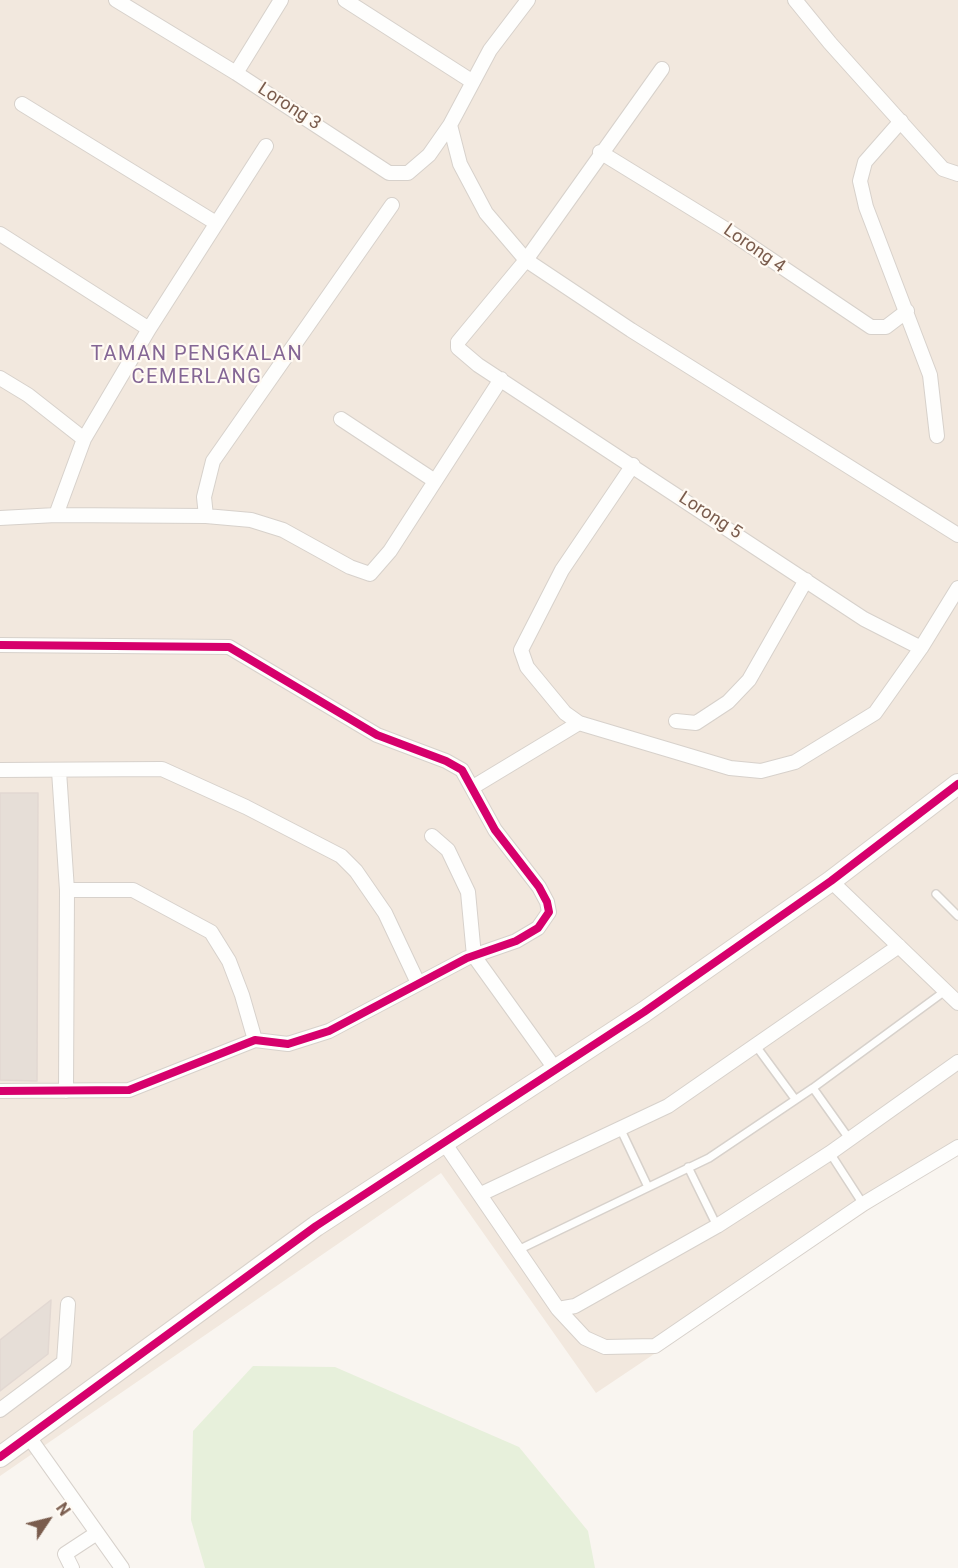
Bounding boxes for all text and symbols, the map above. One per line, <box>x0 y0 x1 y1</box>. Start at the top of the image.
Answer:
street label: Lorong 3 <box>253 79 325 135</box>
street label: Lorong 4 <box>719 220 789 278</box>
district label: TAMAN PENGKALAN CEMERLANG <box>91 343 303 390</box>
street label: Lorong 5 <box>674 488 746 544</box>
north arrow <box>18 1490 78 1550</box>
text: N <box>52 1499 74 1519</box>

